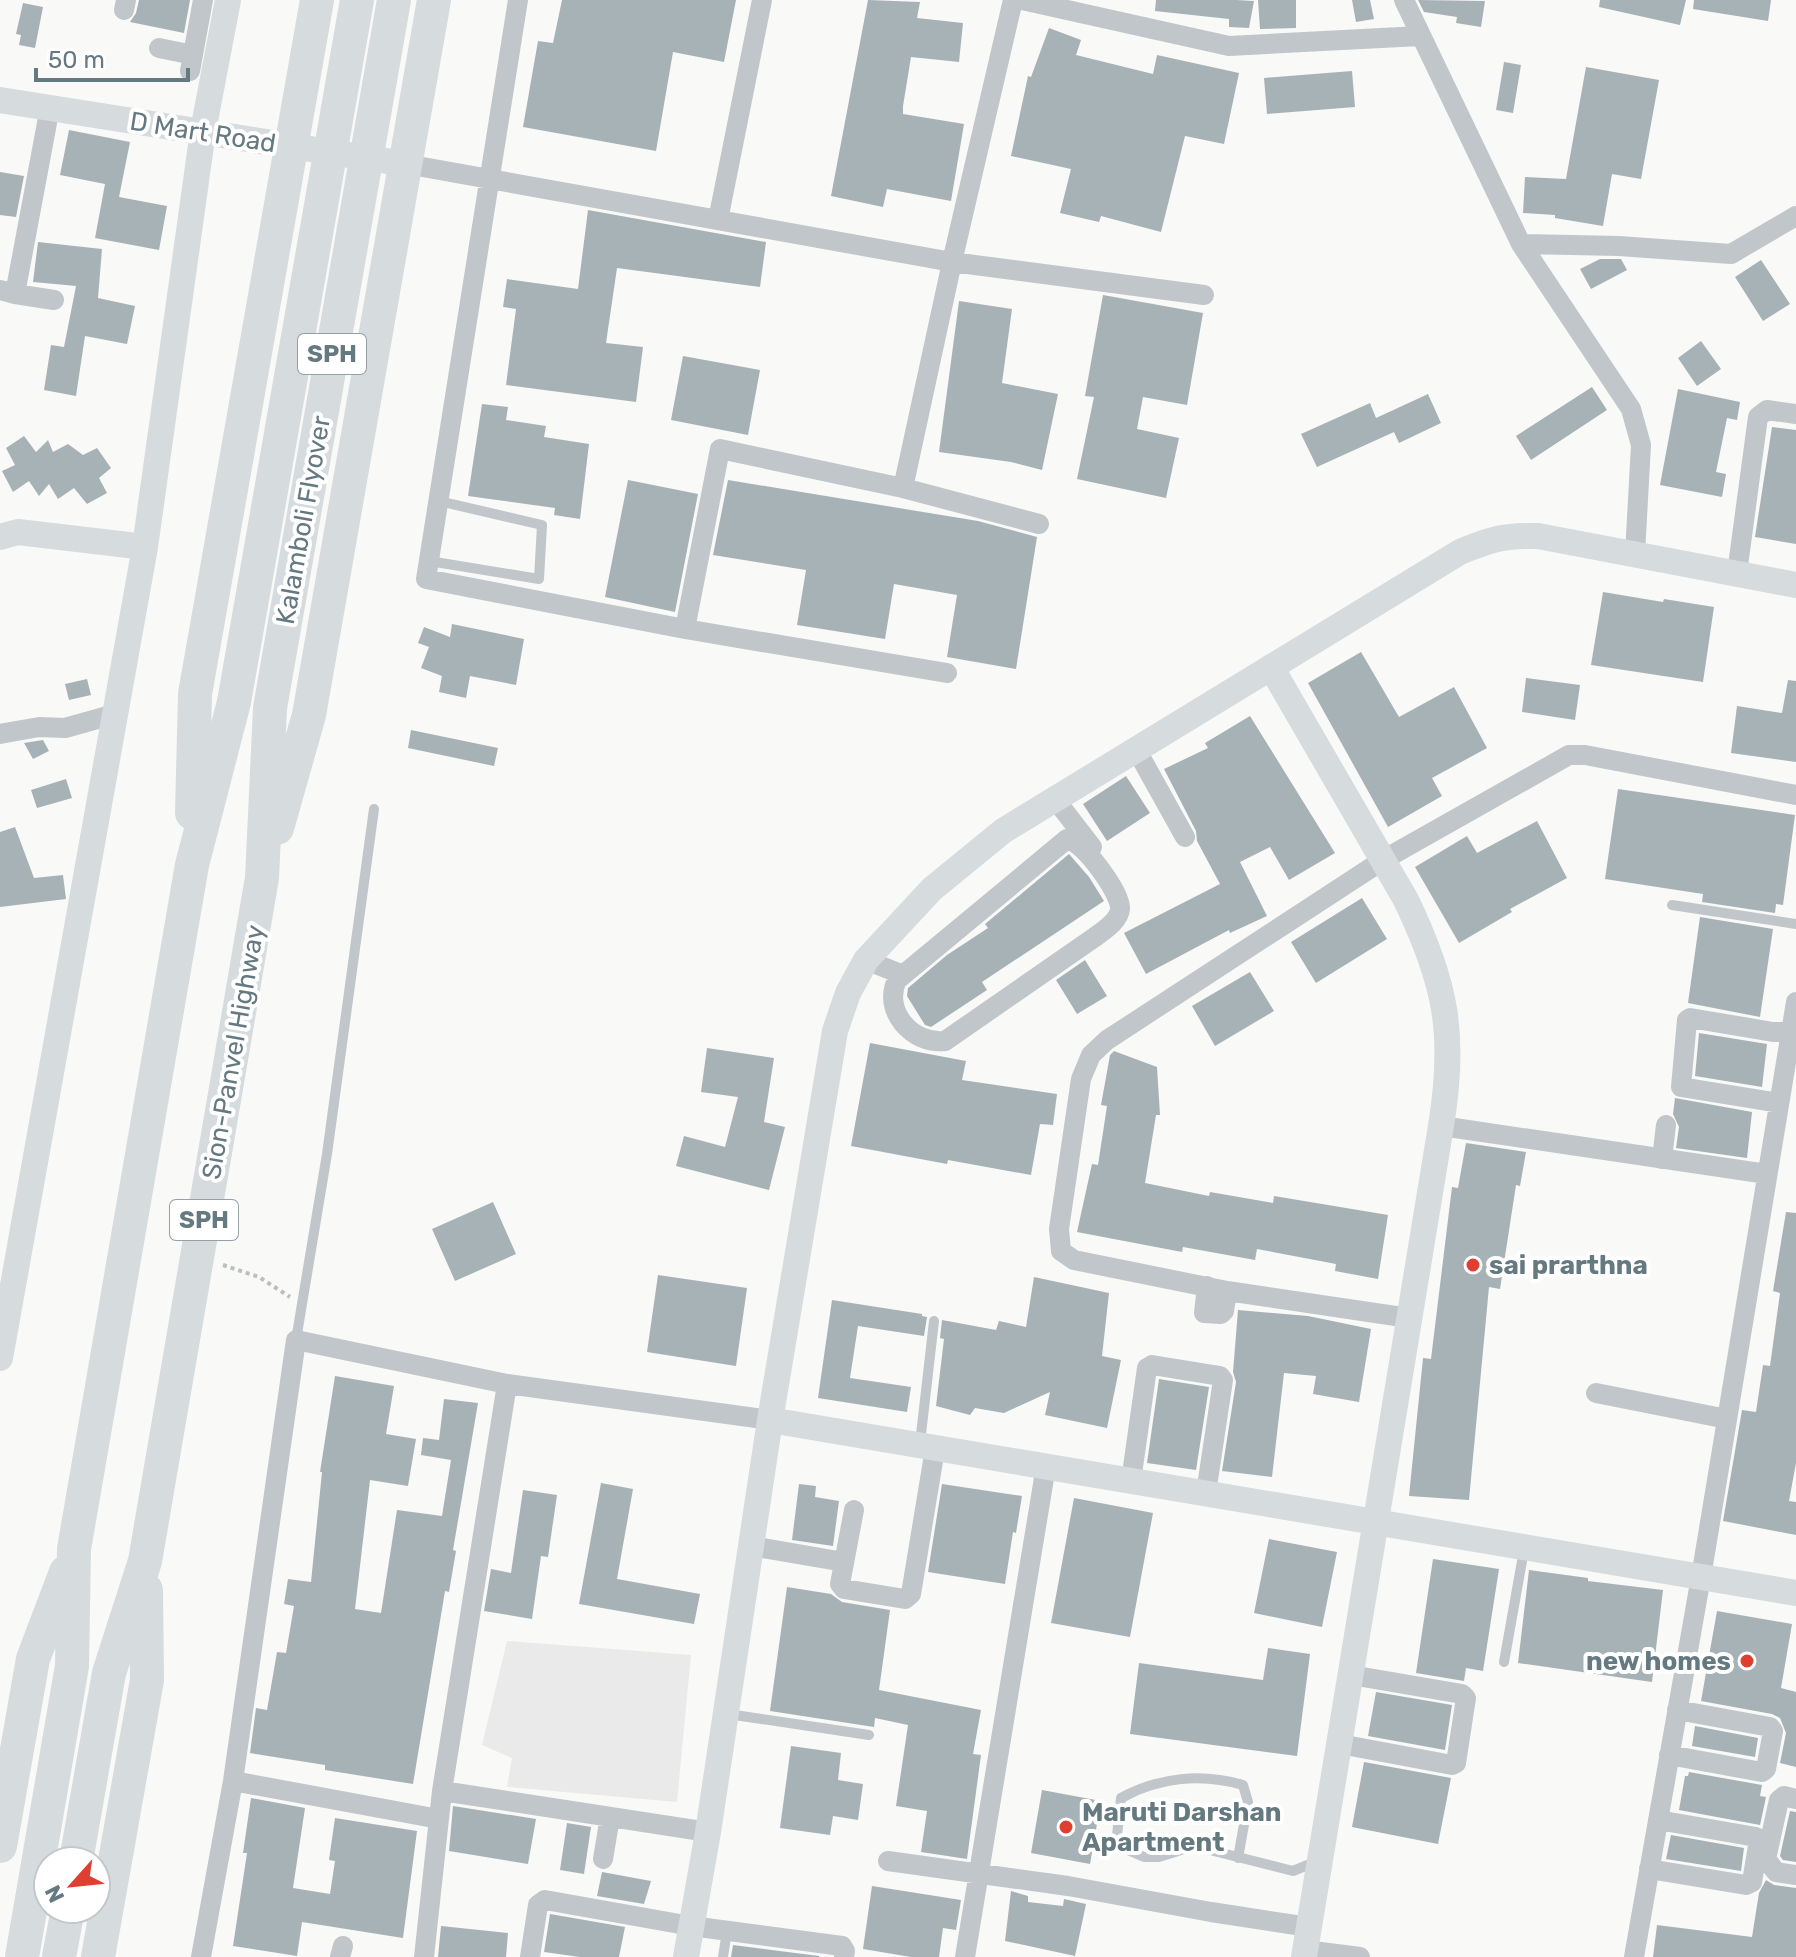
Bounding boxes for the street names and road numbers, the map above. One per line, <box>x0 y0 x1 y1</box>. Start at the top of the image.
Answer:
street label: D Mart Road <box>128 106 278 159</box>
road number: SPH <box>298 334 366 374</box>
street label: Kalamboli Flyover <box>270 413 337 627</box>
street label: Sion-Panvel Highway <box>196 922 271 1182</box>
road number: SPH <box>170 1200 238 1240</box>

